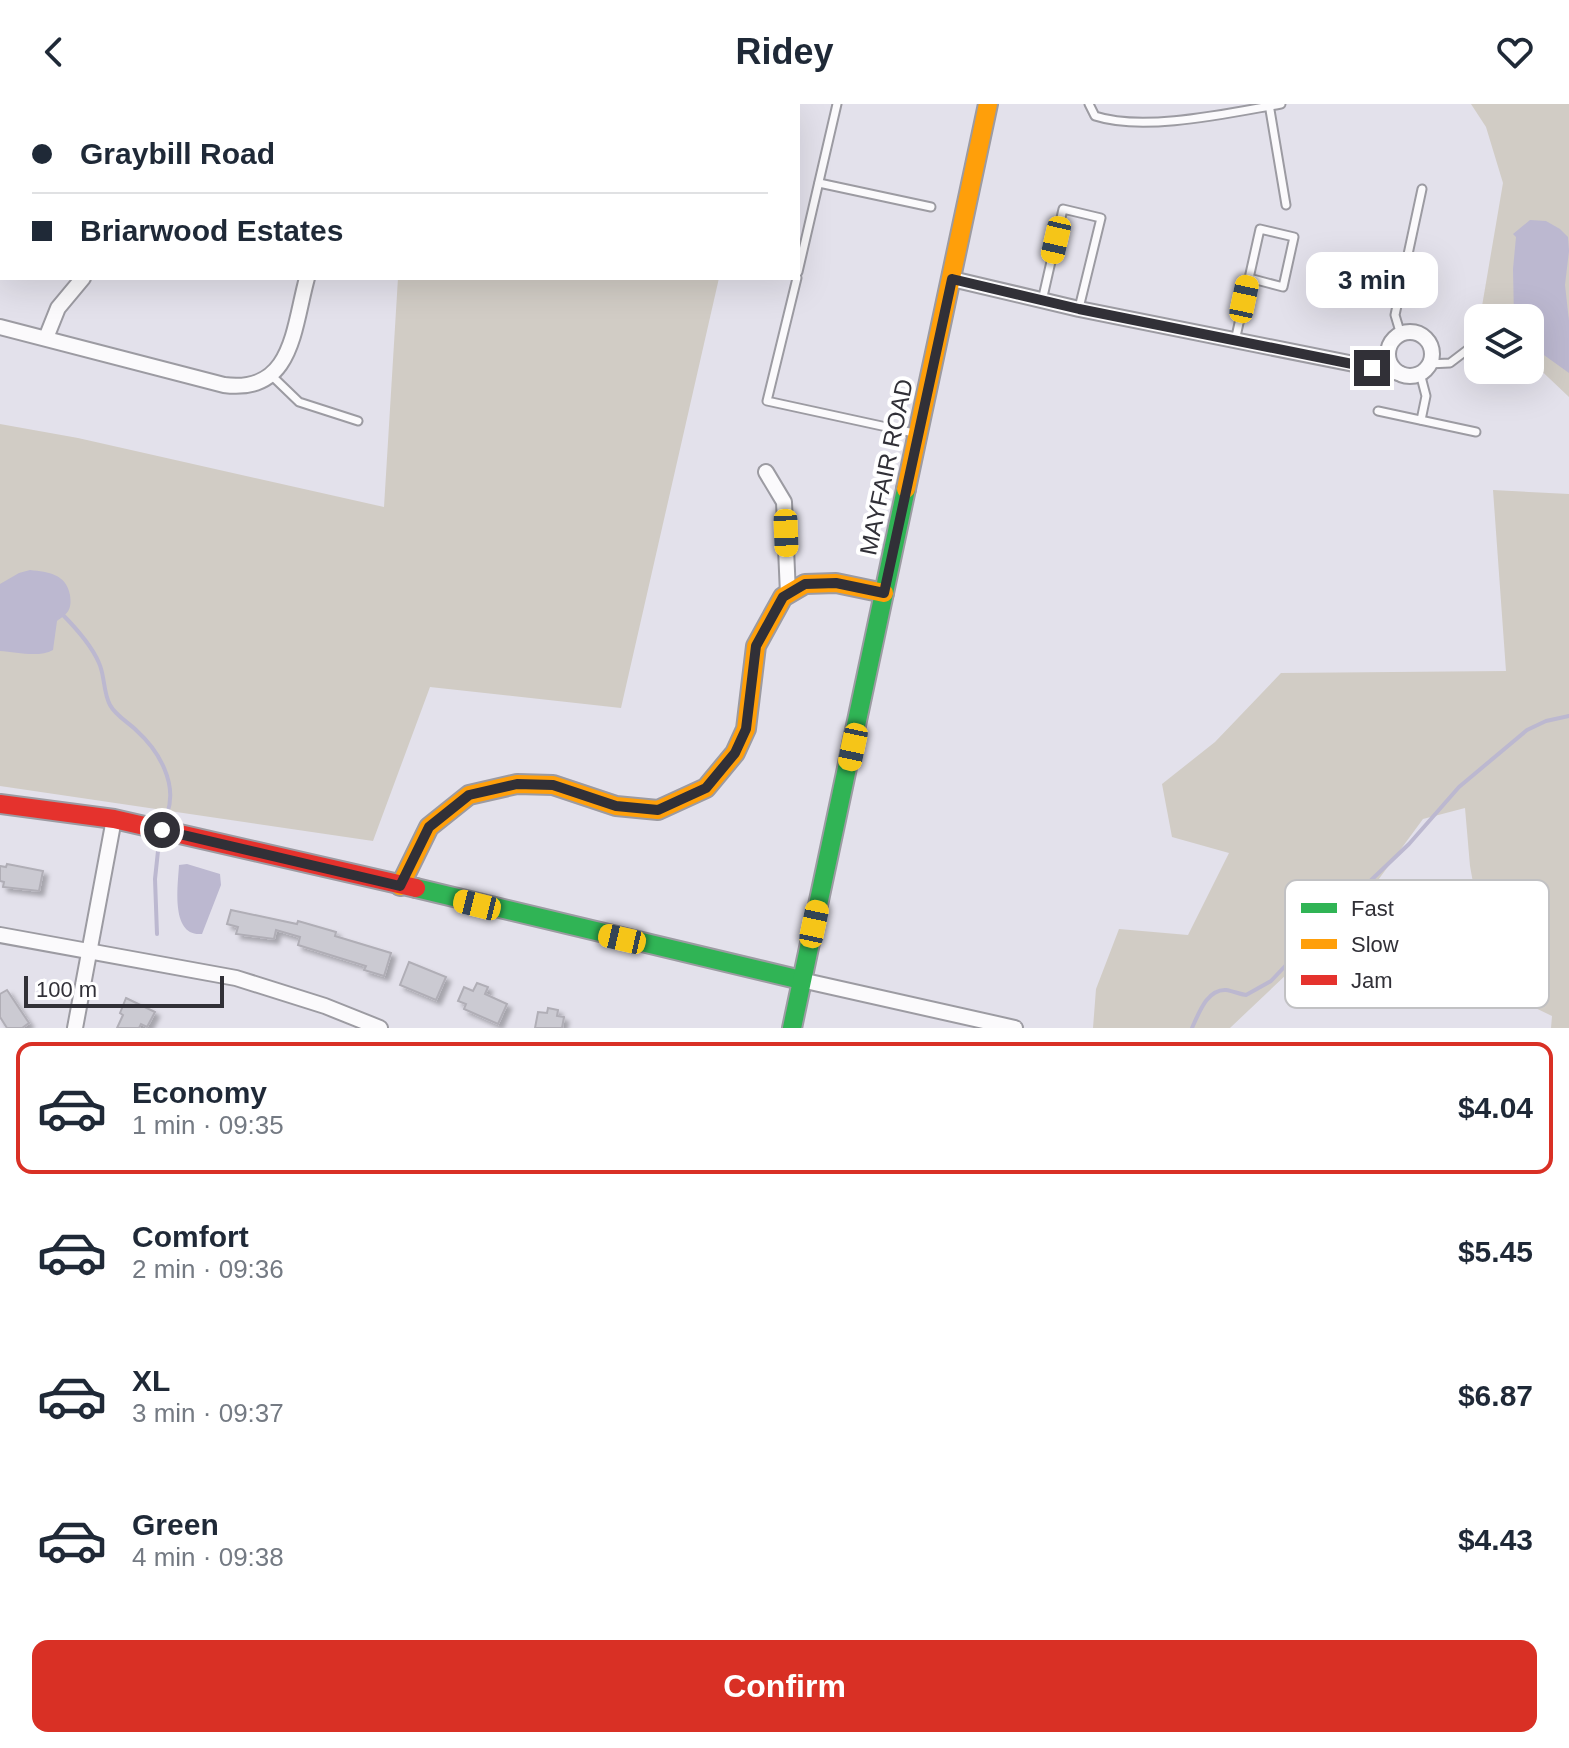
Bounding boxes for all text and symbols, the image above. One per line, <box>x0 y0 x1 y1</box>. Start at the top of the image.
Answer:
icon: back <box>32 30 76 74</box>
icon: heart <box>1493 30 1537 74</box>
text: Ridey <box>735 31 834 72</box>
text: Graybill Road <box>80 137 275 170</box>
text: Briarwood Estates <box>80 214 343 247</box>
car <box>1039 214 1073 266</box>
callout: 3 min <box>1306 252 1438 308</box>
text: 3 min <box>1338 265 1406 295</box>
car <box>1227 273 1261 325</box>
map controls <box>1464 304 1544 384</box>
button: layers <box>1464 304 1544 384</box>
route end <box>1354 350 1390 386</box>
street label: MAYFAIR ROAD <box>854 376 918 558</box>
car <box>773 509 799 557</box>
car <box>836 721 870 773</box>
route start <box>144 812 180 848</box>
legend <box>1285 880 1549 1008</box>
car <box>451 888 503 922</box>
text: Fast <box>1351 896 1394 921</box>
car <box>797 898 831 950</box>
car <box>596 922 648 956</box>
text: Slow <box>1351 932 1399 957</box>
text: Jam <box>1351 968 1393 993</box>
scale bar <box>24 972 224 1008</box>
text: 100 m <box>36 977 97 1002</box>
icon: car <box>36 1072 108 1144</box>
text: Economy <box>132 1076 267 1109</box>
text: $4.04 <box>1458 1091 1533 1124</box>
text: 1 min · 09:35 <box>132 1110 284 1140</box>
icon: car <box>36 1216 108 1288</box>
text: Comfort <box>132 1220 249 1253</box>
text: $5.45 <box>1458 1235 1533 1268</box>
text: 2 min · 09:36 <box>132 1254 284 1284</box>
icon: car <box>36 1360 108 1432</box>
text: XL <box>132 1364 170 1397</box>
text: $6.87 <box>1458 1379 1533 1412</box>
text: 3 min · 09:37 <box>132 1398 284 1428</box>
icon: car <box>36 1504 108 1576</box>
text: Green <box>132 1508 219 1541</box>
text: $4.43 <box>1458 1523 1533 1556</box>
text: 4 min · 09:38 <box>132 1542 284 1572</box>
button: Confirm <box>32 1640 1537 1732</box>

